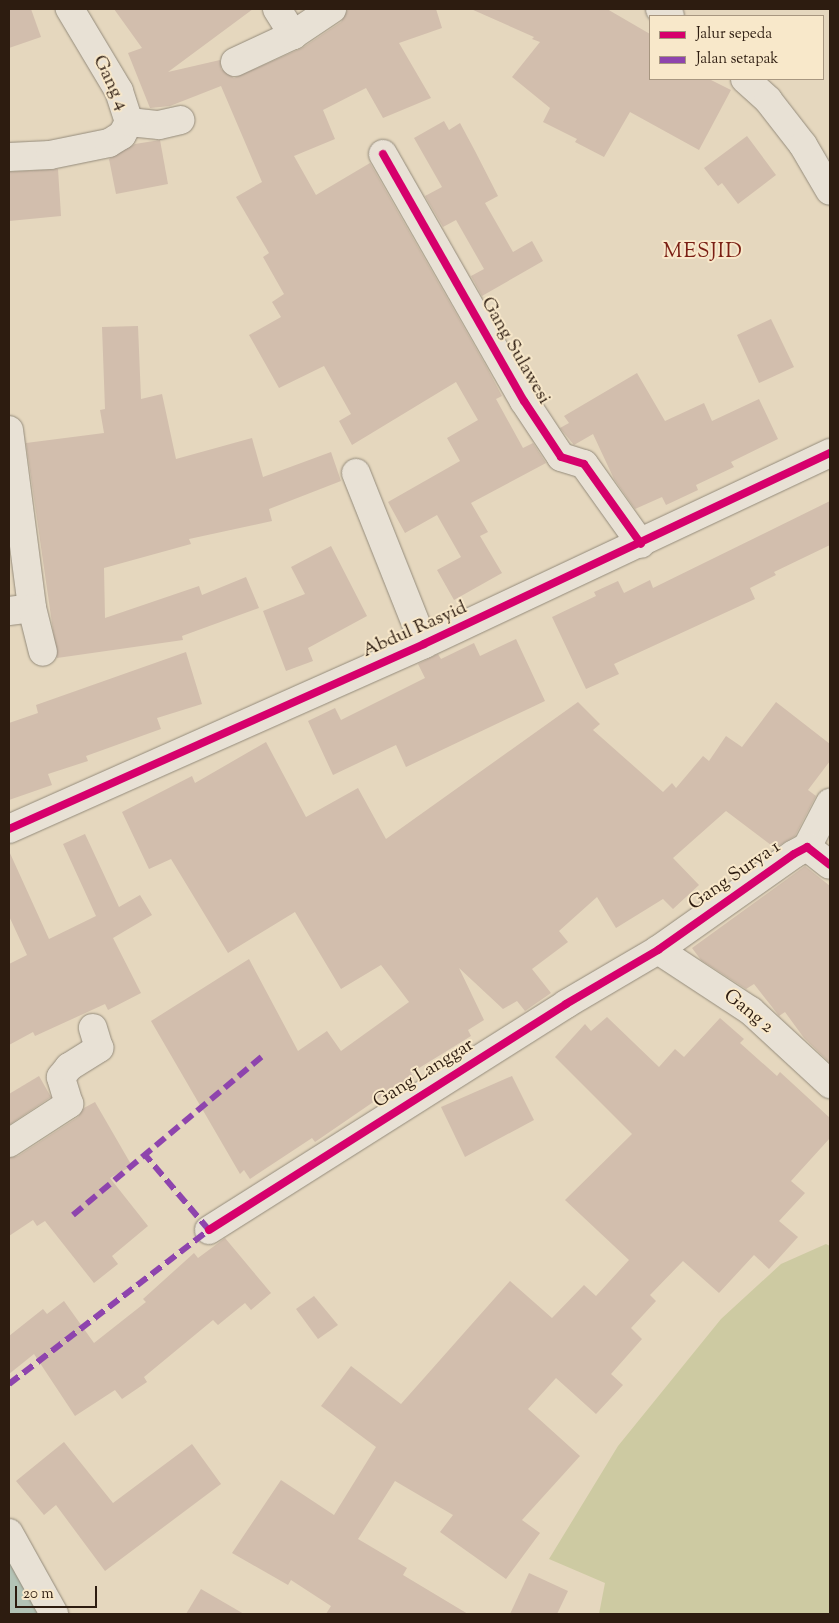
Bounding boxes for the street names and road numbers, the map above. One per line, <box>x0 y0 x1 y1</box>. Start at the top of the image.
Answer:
street label: Gang 4 <box>87 52 133 114</box>
street label: Gang Sulawesi <box>475 293 555 409</box>
street label: Abdul Rasyid <box>359 597 471 663</box>
street label: Gang Surya 1 <box>685 836 785 916</box>
street label: Gang 2 <box>718 985 778 1039</box>
street label: Gang Langgar <box>370 1034 478 1114</box>

